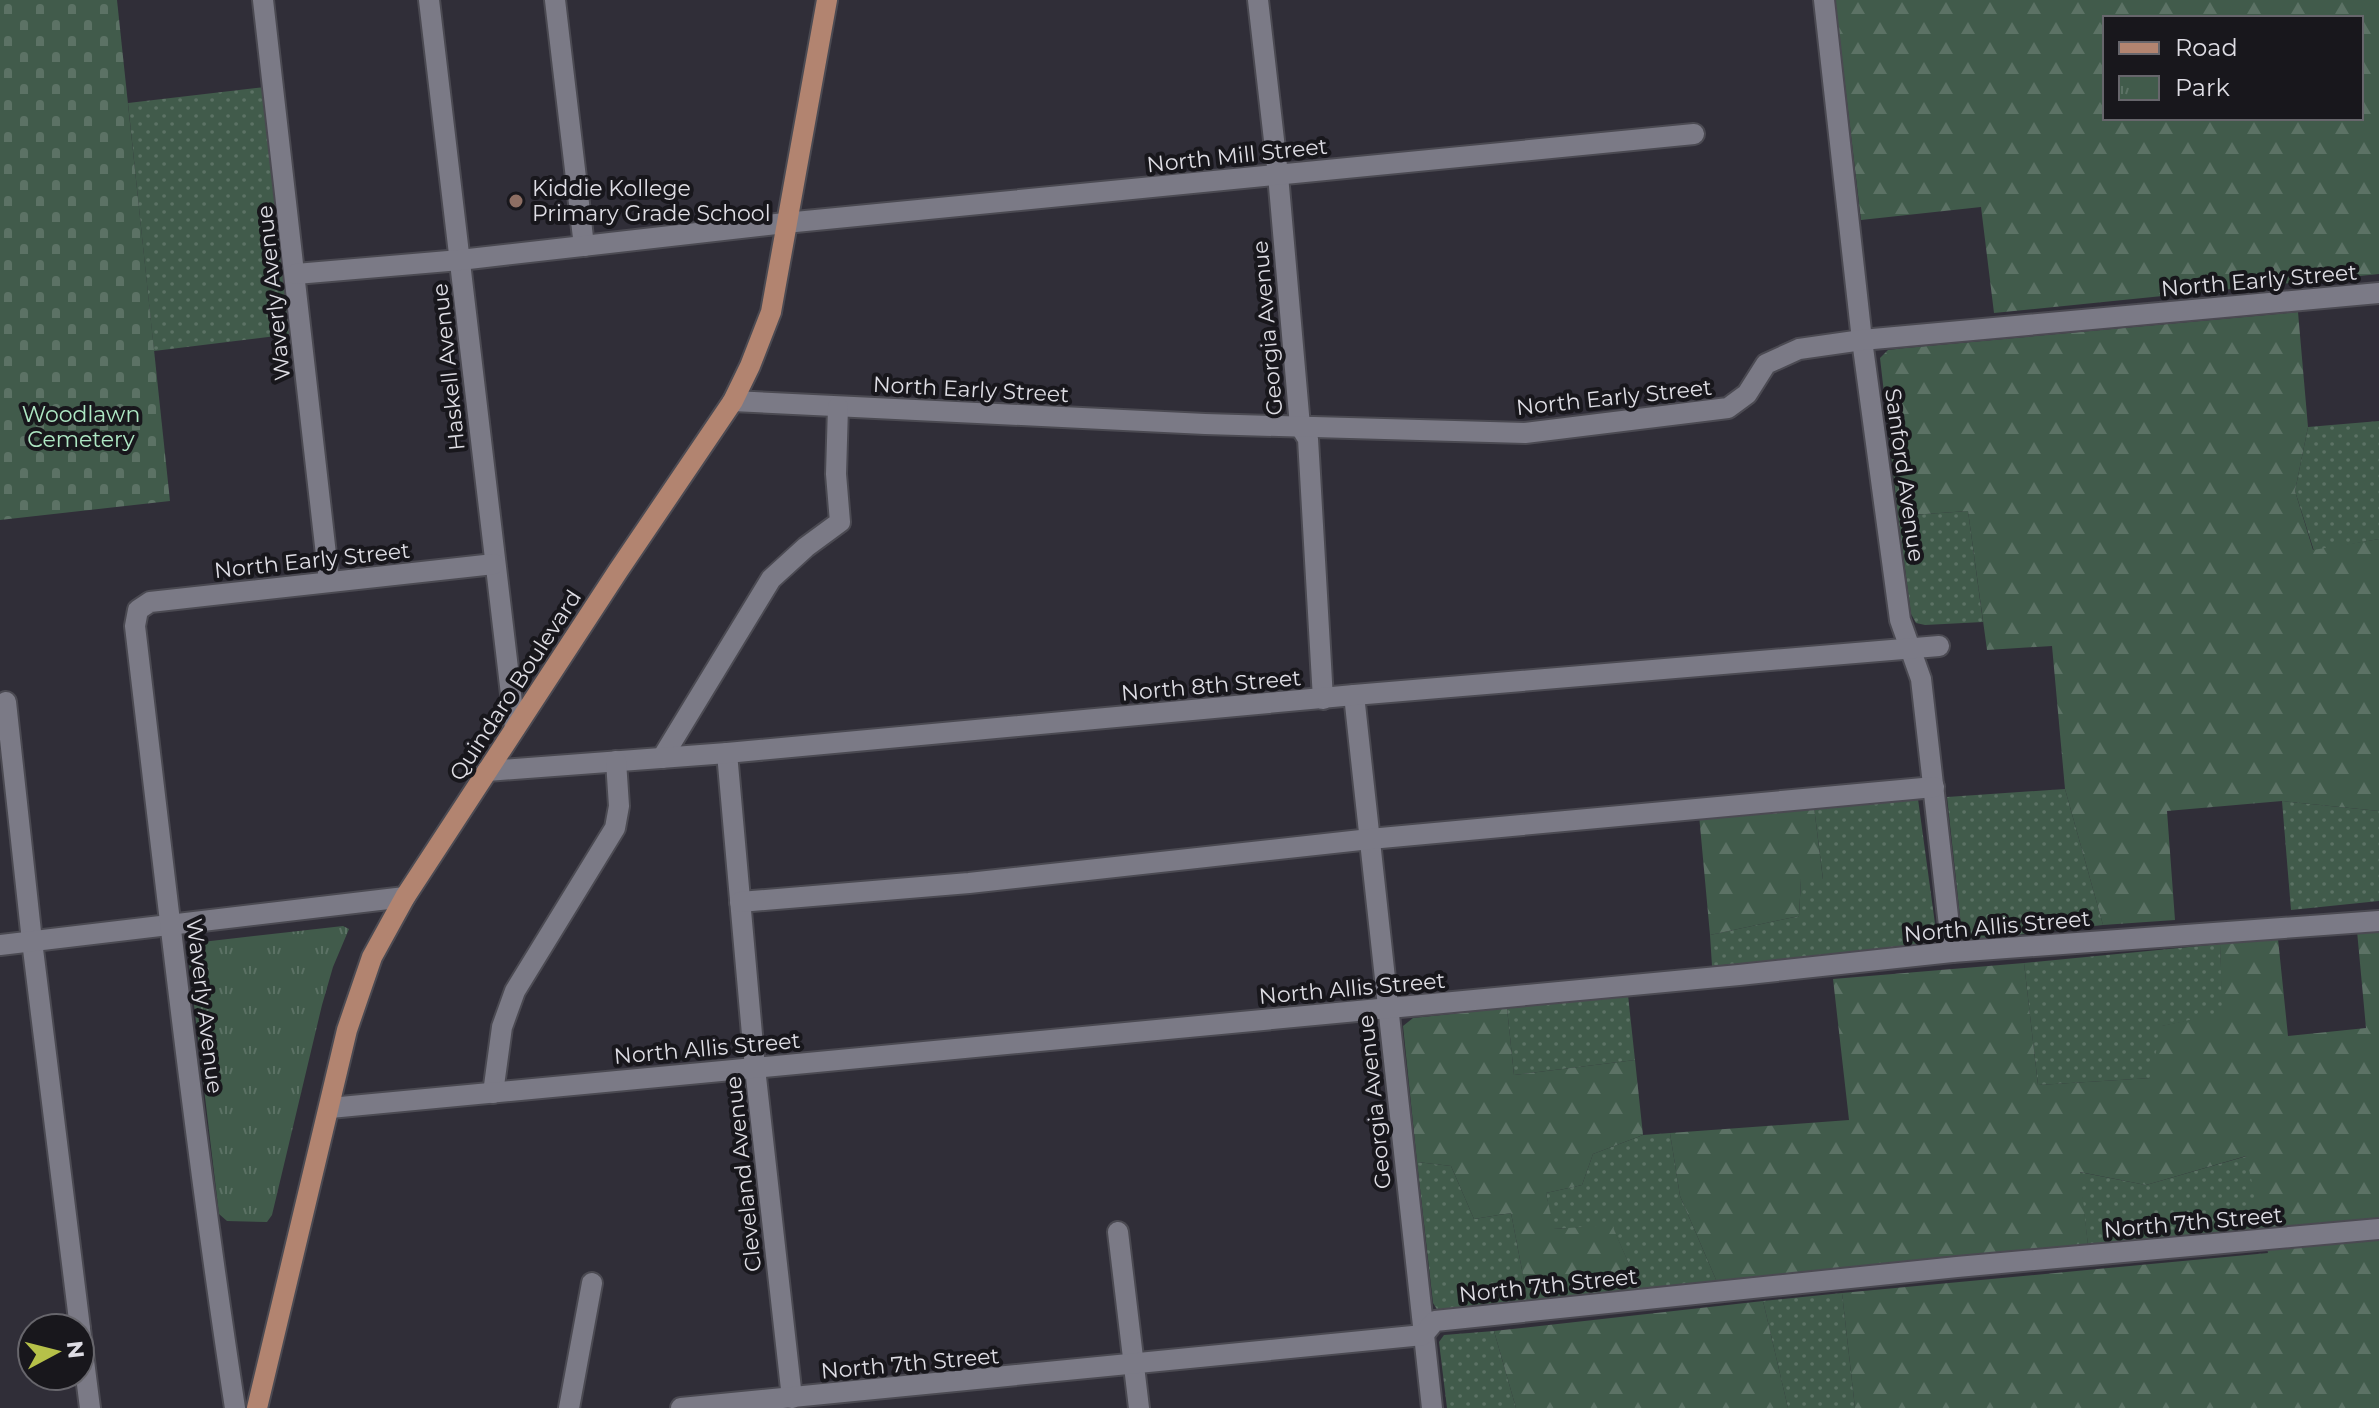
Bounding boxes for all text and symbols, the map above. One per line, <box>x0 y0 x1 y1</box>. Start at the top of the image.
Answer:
legend <box>2103 16 2363 120</box>
text: Road <box>2175 33 2238 62</box>
text: Park <box>2175 73 2230 102</box>
street label: North Mill Street <box>1145 133 1329 178</box>
place label: Kiddie Kollege Primary Grade School <box>532 175 771 227</box>
marker: Kiddie Kollege Primary Grade School <box>507 192 525 210</box>
street label: Waverly Avenue <box>251 204 296 382</box>
street label: Georgia Avenue <box>1246 239 1289 416</box>
street label: North Early Street <box>2160 258 2358 303</box>
street label: Haskell Avenue <box>426 282 471 452</box>
street label: North Early Street <box>872 371 1070 408</box>
street label: North Early Street <box>1515 374 1713 421</box>
street label: Sanford Avenue <box>1879 387 1930 563</box>
park label: Woodlawn Cemetery <box>22 401 140 453</box>
street label: North Early Street <box>213 537 411 584</box>
street label: Quindaro Boulevard <box>444 585 587 786</box>
street label: North 8th Street <box>1120 664 1302 707</box>
street label: North Allis Street <box>1903 905 2091 948</box>
street label: Waverly Avenue <box>180 917 229 1095</box>
street label: North Allis Street <box>1258 967 1446 1010</box>
street label: Georgia Avenue <box>1352 1013 1397 1191</box>
street label: North Allis Street <box>613 1027 801 1070</box>
street label: Cleveland Avenue <box>720 1075 767 1273</box>
street label: North 7th Street <box>2103 1201 2283 1244</box>
street label: North 7th Street <box>1458 1263 1639 1308</box>
north arrow <box>16 1312 96 1392</box>
text: N <box>61 1339 90 1360</box>
street label: North 7th Street <box>820 1342 1000 1385</box>

